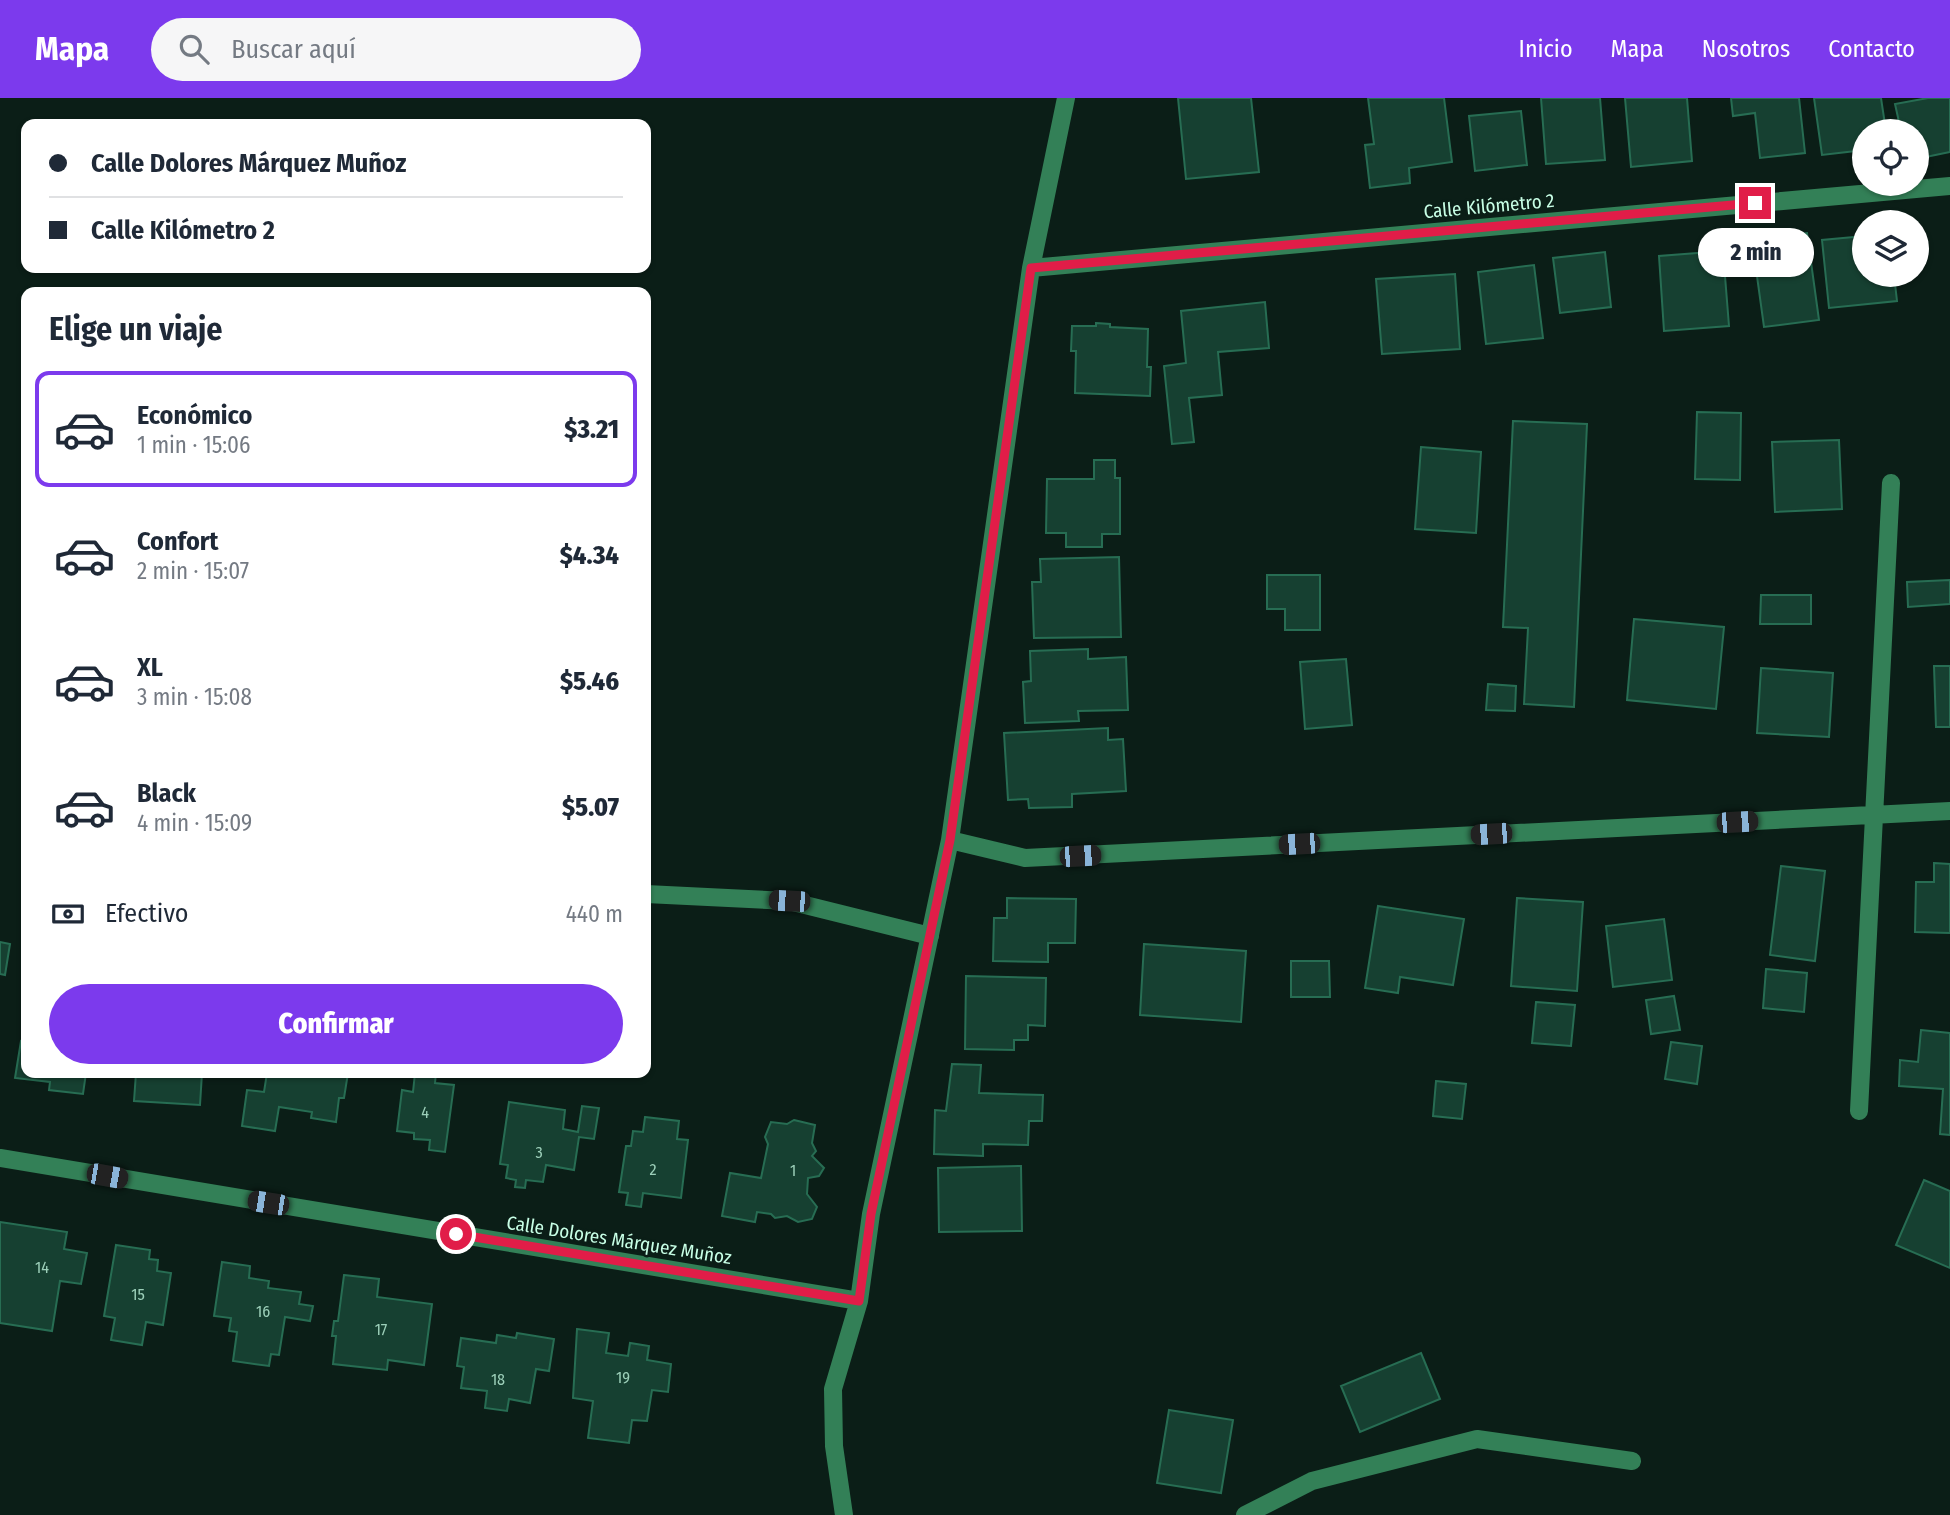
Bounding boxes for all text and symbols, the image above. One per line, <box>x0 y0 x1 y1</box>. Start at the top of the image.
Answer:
search box <box>151 18 641 81</box>
text: Mapa <box>35 29 109 69</box>
icon: search <box>175 30 213 68</box>
text: Buscar aquí <box>231 34 356 65</box>
text: Inicio <box>1519 35 1573 63</box>
text: Mapa <box>1611 35 1664 63</box>
text: Nosotros <box>1702 35 1790 63</box>
text: Contacto <box>1828 35 1915 63</box>
map controls <box>1852 119 1929 287</box>
button: locate <box>1852 119 1929 196</box>
text: Calle Dolores Márquez Muñoz <box>91 148 406 179</box>
route end <box>1739 187 1771 219</box>
street label: Calle Kilómetro 2 <box>1423 189 1555 223</box>
button: layers <box>1852 210 1929 287</box>
text: Calle Kilómetro 2 <box>91 215 275 246</box>
callout: 2 min <box>1697 228 1813 276</box>
text: 2 min <box>1731 238 1781 266</box>
text: Elige un viaje <box>49 310 222 348</box>
icon: car <box>53 398 116 461</box>
text: Económico <box>137 400 252 431</box>
text: $3.21 <box>564 414 619 445</box>
text: 1 min · 15:06 <box>137 431 250 459</box>
icon: car <box>53 524 116 587</box>
text: Confort <box>137 526 218 557</box>
text: $4.34 <box>560 540 619 571</box>
text: 2 min · 15:07 <box>137 557 249 585</box>
icon: car <box>53 650 116 713</box>
text: XL <box>137 652 163 683</box>
text: $5.46 <box>560 666 619 697</box>
text: 3 min · 15:08 <box>137 683 252 711</box>
icon: car <box>53 776 116 839</box>
text: Black <box>137 778 196 809</box>
text: $5.07 <box>562 792 619 823</box>
text: 4 min · 15:09 <box>137 809 252 837</box>
car <box>1716 810 1759 834</box>
car <box>1470 822 1513 846</box>
car <box>1278 832 1321 856</box>
car <box>1059 844 1102 868</box>
car <box>768 889 811 913</box>
icon: cash <box>49 895 87 933</box>
text: Efectivo <box>105 898 189 929</box>
text: 440 m <box>566 900 623 928</box>
button: Confirmar <box>49 984 623 1064</box>
house number: 4 <box>421 1103 429 1122</box>
house number: 3 <box>535 1143 543 1162</box>
house number: 2 <box>649 1160 657 1179</box>
house number: 1 <box>790 1161 796 1180</box>
car <box>85 1162 130 1190</box>
car <box>246 1189 291 1217</box>
street label: Calle Dolores Márquez Muñoz <box>505 1211 734 1269</box>
route start <box>440 1218 472 1250</box>
house number: 14 <box>35 1258 49 1277</box>
house number: 15 <box>131 1285 145 1304</box>
house number: 16 <box>256 1302 270 1321</box>
house number: 17 <box>375 1320 388 1339</box>
house number: 19 <box>616 1368 630 1387</box>
house number: 18 <box>491 1370 505 1389</box>

